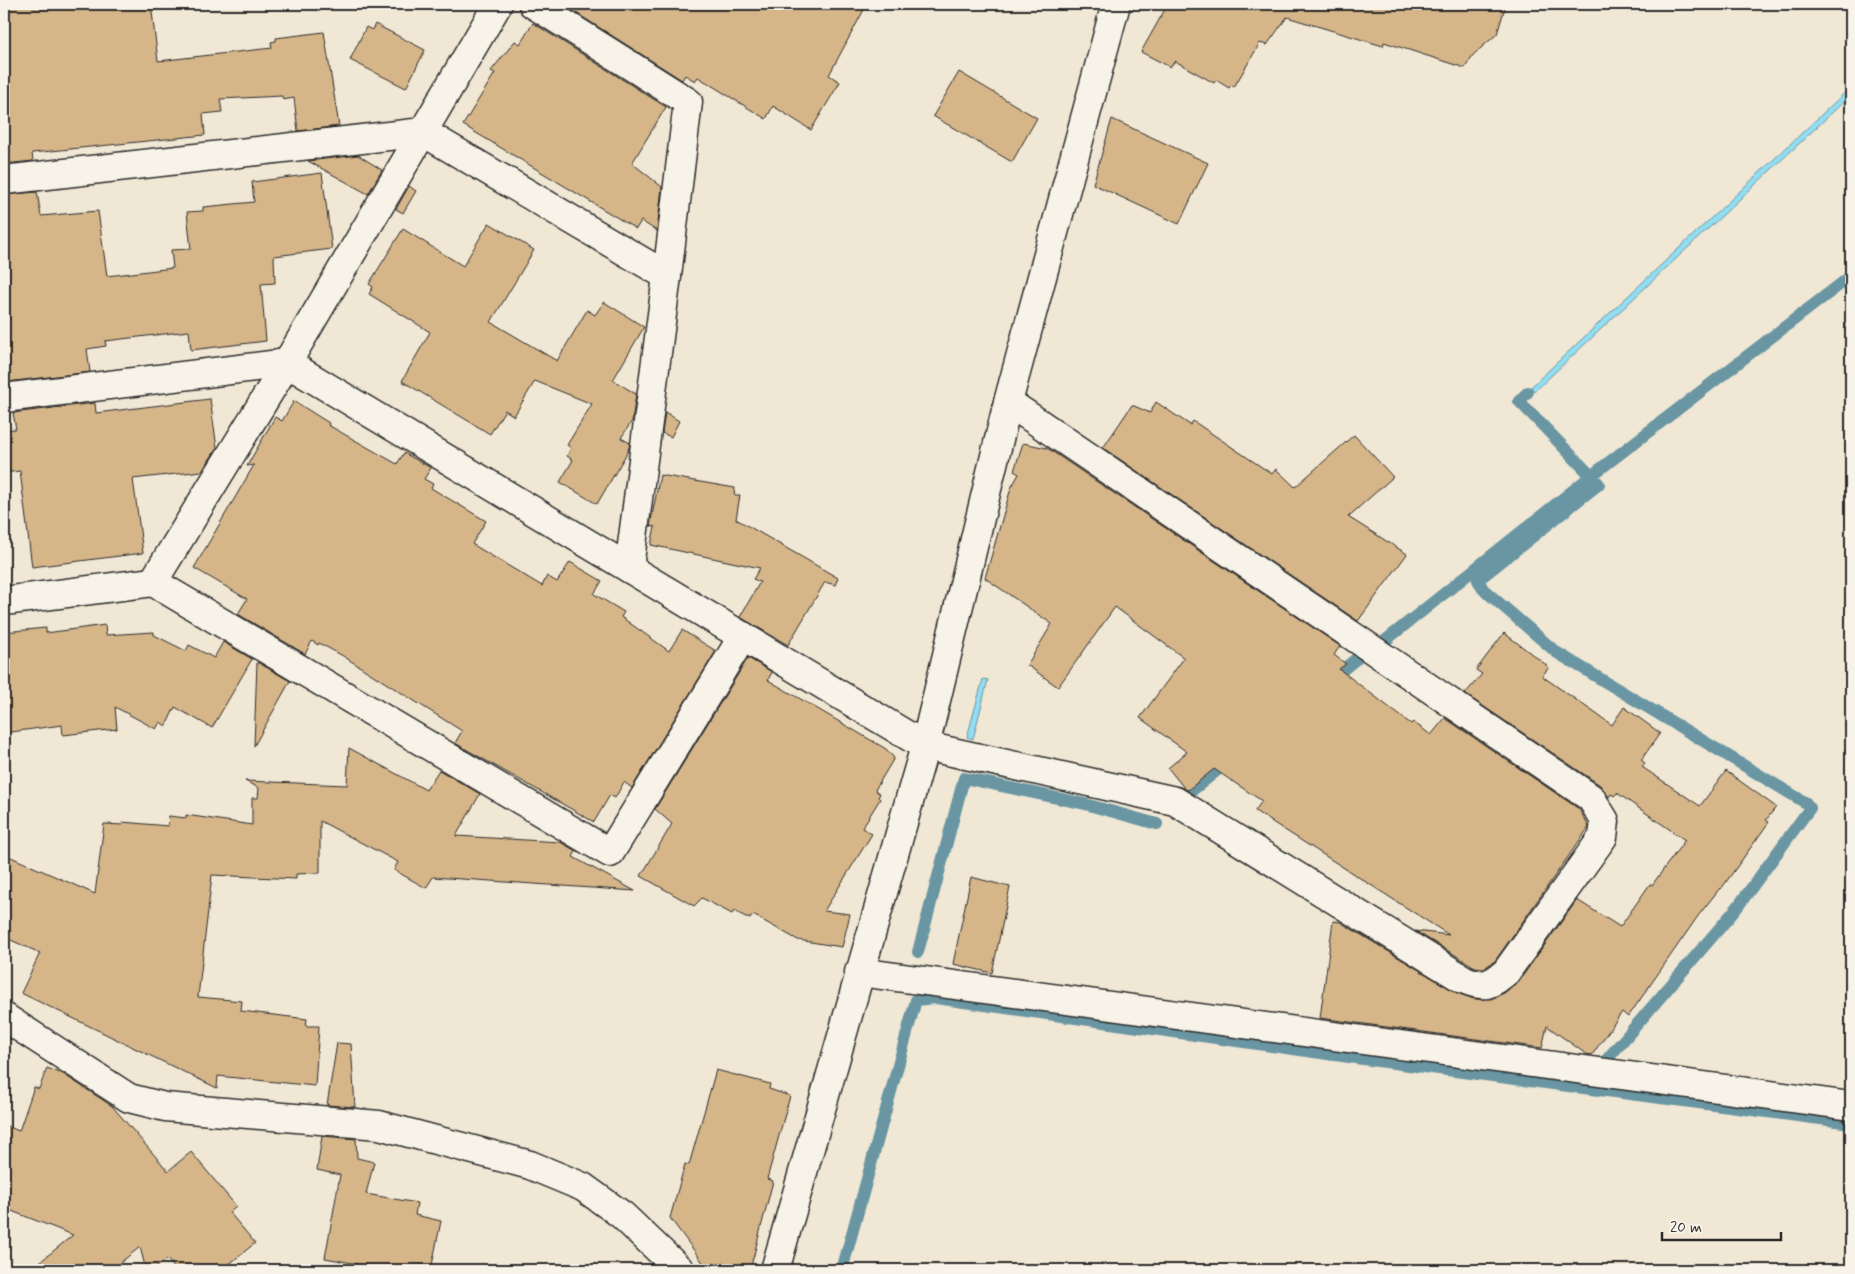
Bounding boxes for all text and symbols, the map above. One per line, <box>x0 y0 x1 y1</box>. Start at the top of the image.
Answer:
scale bar <box>1662 1209 1781 1241</box>
text: 20 m <box>1670 1218 1702 1238</box>

